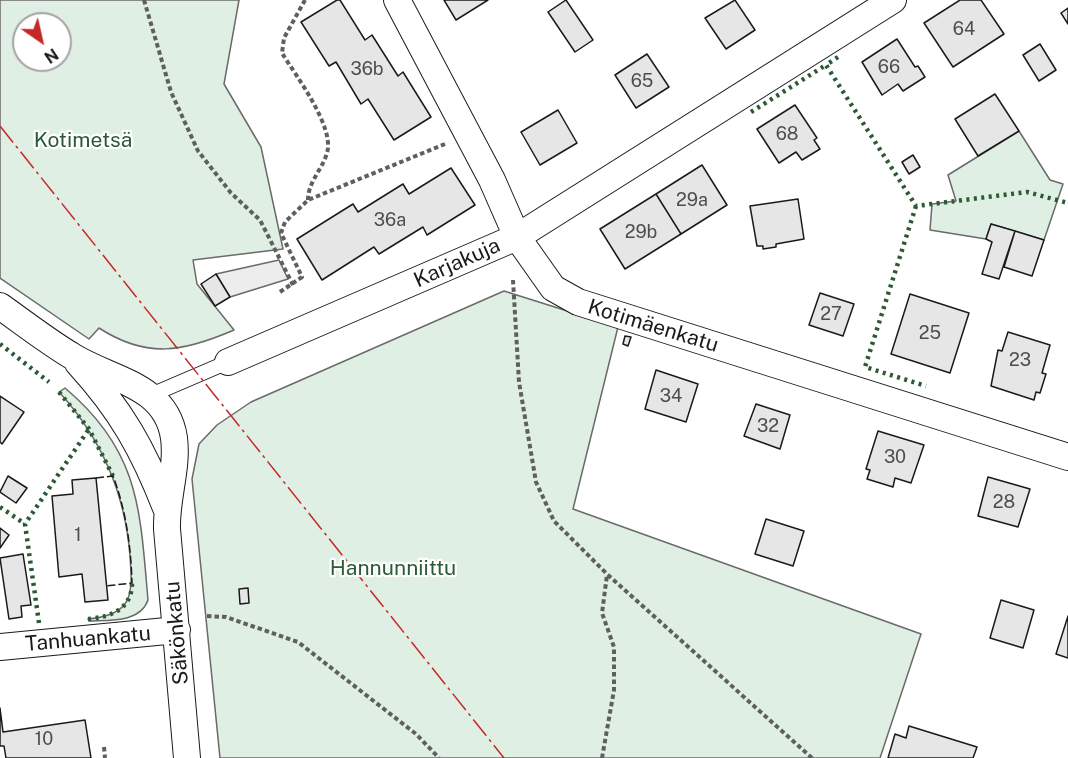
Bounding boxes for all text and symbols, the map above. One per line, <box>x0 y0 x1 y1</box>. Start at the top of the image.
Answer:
north arrow <box>12 12 72 72</box>
house number: 64 <box>953 18 975 40</box>
text: N <box>41 44 62 67</box>
house number: 66 <box>878 56 900 78</box>
house number: 36b <box>350 58 384 80</box>
house number: 65 <box>631 70 653 92</box>
house number: 68 <box>776 123 798 145</box>
park label: Kotimetsä <box>34 128 132 154</box>
house number: 29a <box>676 189 708 211</box>
house number: 36a <box>374 209 406 231</box>
house number: 29b <box>625 221 657 243</box>
street label: Karjakuja <box>410 233 504 293</box>
street label: Kotimäenkatu <box>585 294 721 358</box>
house number: 27 <box>820 303 842 325</box>
house number: 25 <box>919 322 941 344</box>
house number: 23 <box>1009 349 1031 371</box>
house number: 34 <box>660 385 682 407</box>
house number: 32 <box>757 415 779 437</box>
house number: 30 <box>884 446 906 468</box>
house number: 28 <box>993 491 1015 513</box>
house number: 1 <box>74 524 82 546</box>
park label: Hannunniittu <box>330 556 456 582</box>
street label: Säkönkatu <box>160 580 194 686</box>
street label: Tanhuankatu <box>24 621 152 657</box>
house number: 10 <box>35 728 53 750</box>

